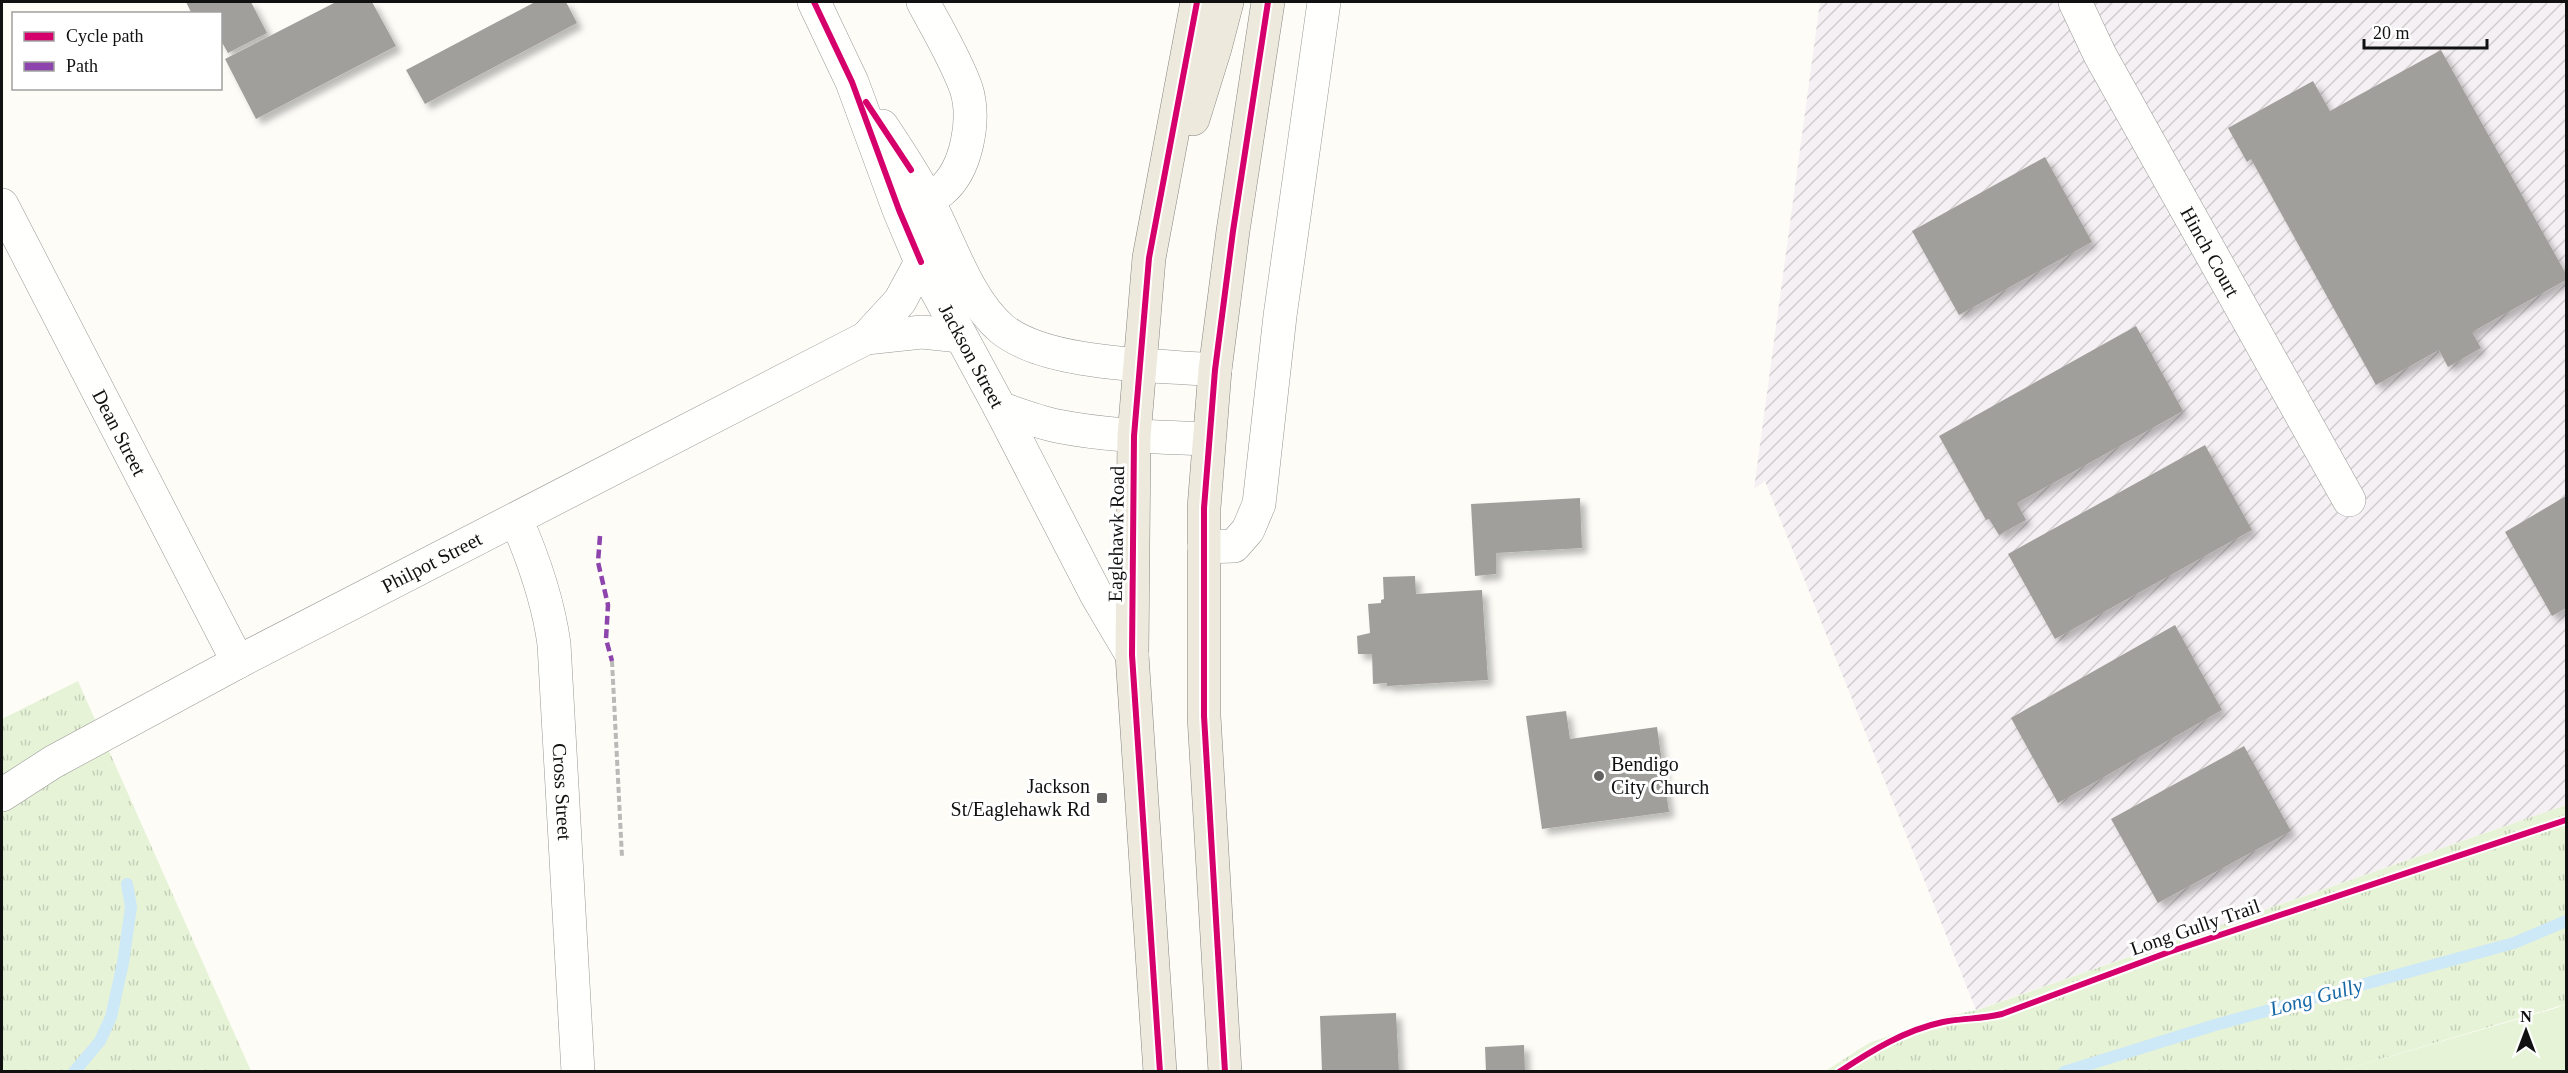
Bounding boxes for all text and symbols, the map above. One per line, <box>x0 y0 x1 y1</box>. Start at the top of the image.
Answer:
legend <box>12 12 222 90</box>
scale bar <box>2364 12 2487 50</box>
text: 20 m <box>2373 23 2410 43</box>
text: Cycle path <box>66 26 143 46</box>
text: Path <box>66 56 98 76</box>
street label: Hinch Court <box>2176 203 2244 301</box>
street label: Jackson Street <box>935 300 1009 412</box>
street label: Dean Street <box>88 386 151 480</box>
street label: Eaglehawk Road <box>1104 466 1129 602</box>
street label: Philpot Street <box>378 527 486 597</box>
street label: Cross Street <box>549 743 576 841</box>
place label: Bendigo City Church <box>1611 753 1709 799</box>
marker: Bendigo City Church <box>1592 769 1606 783</box>
place label: Jackson St/Eaglehawk Rd <box>951 775 1090 821</box>
marker: Jackson St/Eaglehawk Rd <box>1095 791 1109 805</box>
street label: Long Gully Trail <box>2127 894 2263 960</box>
water label: Long Gully <box>2266 973 2366 1021</box>
north arrow <box>2496 1001 2556 1061</box>
text: N <box>2520 1008 2532 1025</box>

